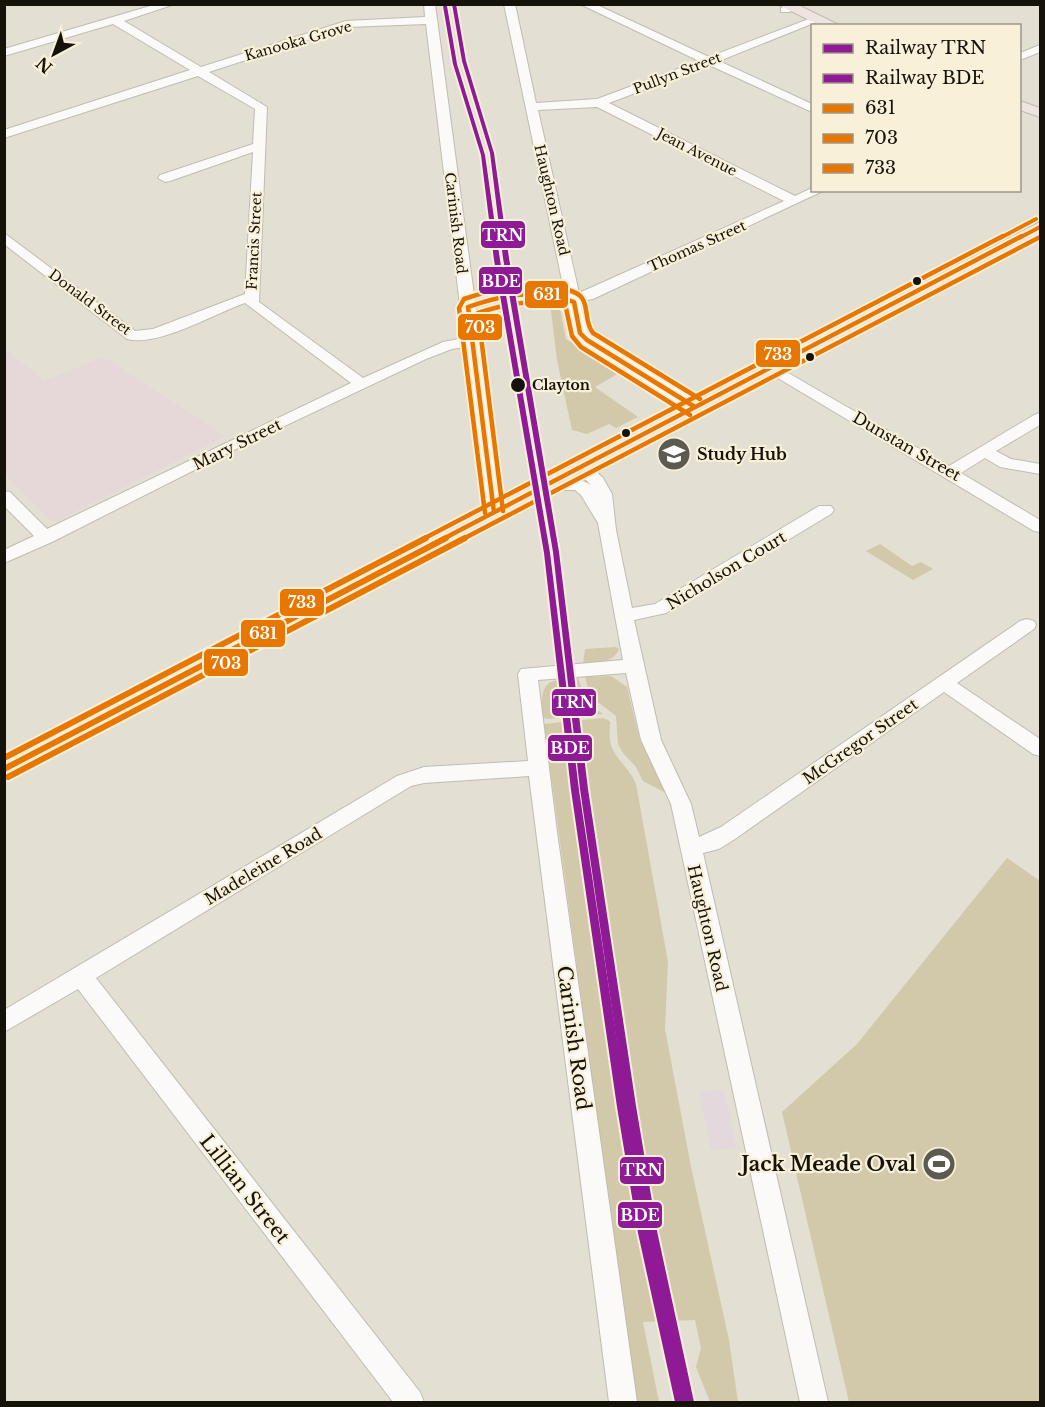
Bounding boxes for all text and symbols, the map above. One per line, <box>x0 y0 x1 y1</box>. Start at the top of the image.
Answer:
street label: Kanooka Grove <box>242 17 354 65</box>
north arrow <box>24 24 84 84</box>
legend <box>811 24 1021 192</box>
text: Railway TRN <box>865 37 986 59</box>
street label: Pullyn Street <box>630 48 724 98</box>
text: N <box>32 53 56 78</box>
text: Railway BDE <box>865 67 984 89</box>
text: 631 <box>865 97 896 119</box>
street label: Jean Avenue <box>652 123 740 180</box>
text: 703 <box>865 127 898 149</box>
street label: Haughton Road <box>530 143 574 258</box>
text: 733 <box>865 157 896 179</box>
street label: Carinish Road <box>441 171 471 275</box>
street label: Francis Street <box>242 191 266 290</box>
street label: Thomas Street <box>645 216 749 276</box>
line badge: TRN <box>480 220 526 249</box>
text: TRN <box>482 225 524 245</box>
street label: Donald Street <box>45 265 136 339</box>
line badge: BDE <box>478 266 523 295</box>
text: BDE <box>481 271 521 291</box>
unlabelled marker <box>911 275 923 287</box>
line badge: 631 <box>524 280 569 309</box>
text: 631 <box>533 284 561 304</box>
line badge: 703 <box>457 313 503 341</box>
text: 703 <box>465 317 495 337</box>
line badge: 733 <box>755 339 801 368</box>
text: 733 <box>764 344 792 364</box>
unlabelled marker <box>804 351 816 363</box>
marker: Clayton <box>509 376 527 394</box>
place label: Clayton <box>532 376 590 394</box>
street label: Dunstan Street <box>849 407 965 485</box>
street label: Mary Street <box>189 414 285 474</box>
unlabelled marker <box>620 427 632 439</box>
school or university icon: Study Hub <box>656 436 692 472</box>
place label: Study Hub <box>697 444 787 464</box>
street label: Nicholson Court <box>663 526 789 614</box>
line badge: 733 <box>279 588 325 617</box>
text: 733 <box>288 592 316 612</box>
line badge: 631 <box>240 619 286 648</box>
text: 631 <box>249 623 277 643</box>
line badge: 703 <box>203 648 249 677</box>
text: 703 <box>211 653 241 673</box>
line badge: TRN <box>551 688 597 717</box>
text: TRN <box>553 692 595 712</box>
street label: McGregor Street <box>799 694 921 788</box>
line badge: BDE <box>547 734 593 762</box>
text: BDE <box>550 738 590 758</box>
street label: Madeleine Road <box>201 823 326 909</box>
street label: Haughton Road <box>684 863 732 994</box>
street label: Carinish Road <box>552 964 596 1112</box>
street label: Lillian Street <box>195 1130 295 1249</box>
sports icon: Jack Meade Oval <box>921 1146 957 1182</box>
place label: Jack Meade Oval <box>737 1152 916 1176</box>
line badge: TRN <box>619 1156 665 1185</box>
text: TRN <box>621 1160 663 1180</box>
line badge: BDE <box>617 1201 663 1229</box>
text: BDE <box>620 1205 660 1225</box>

